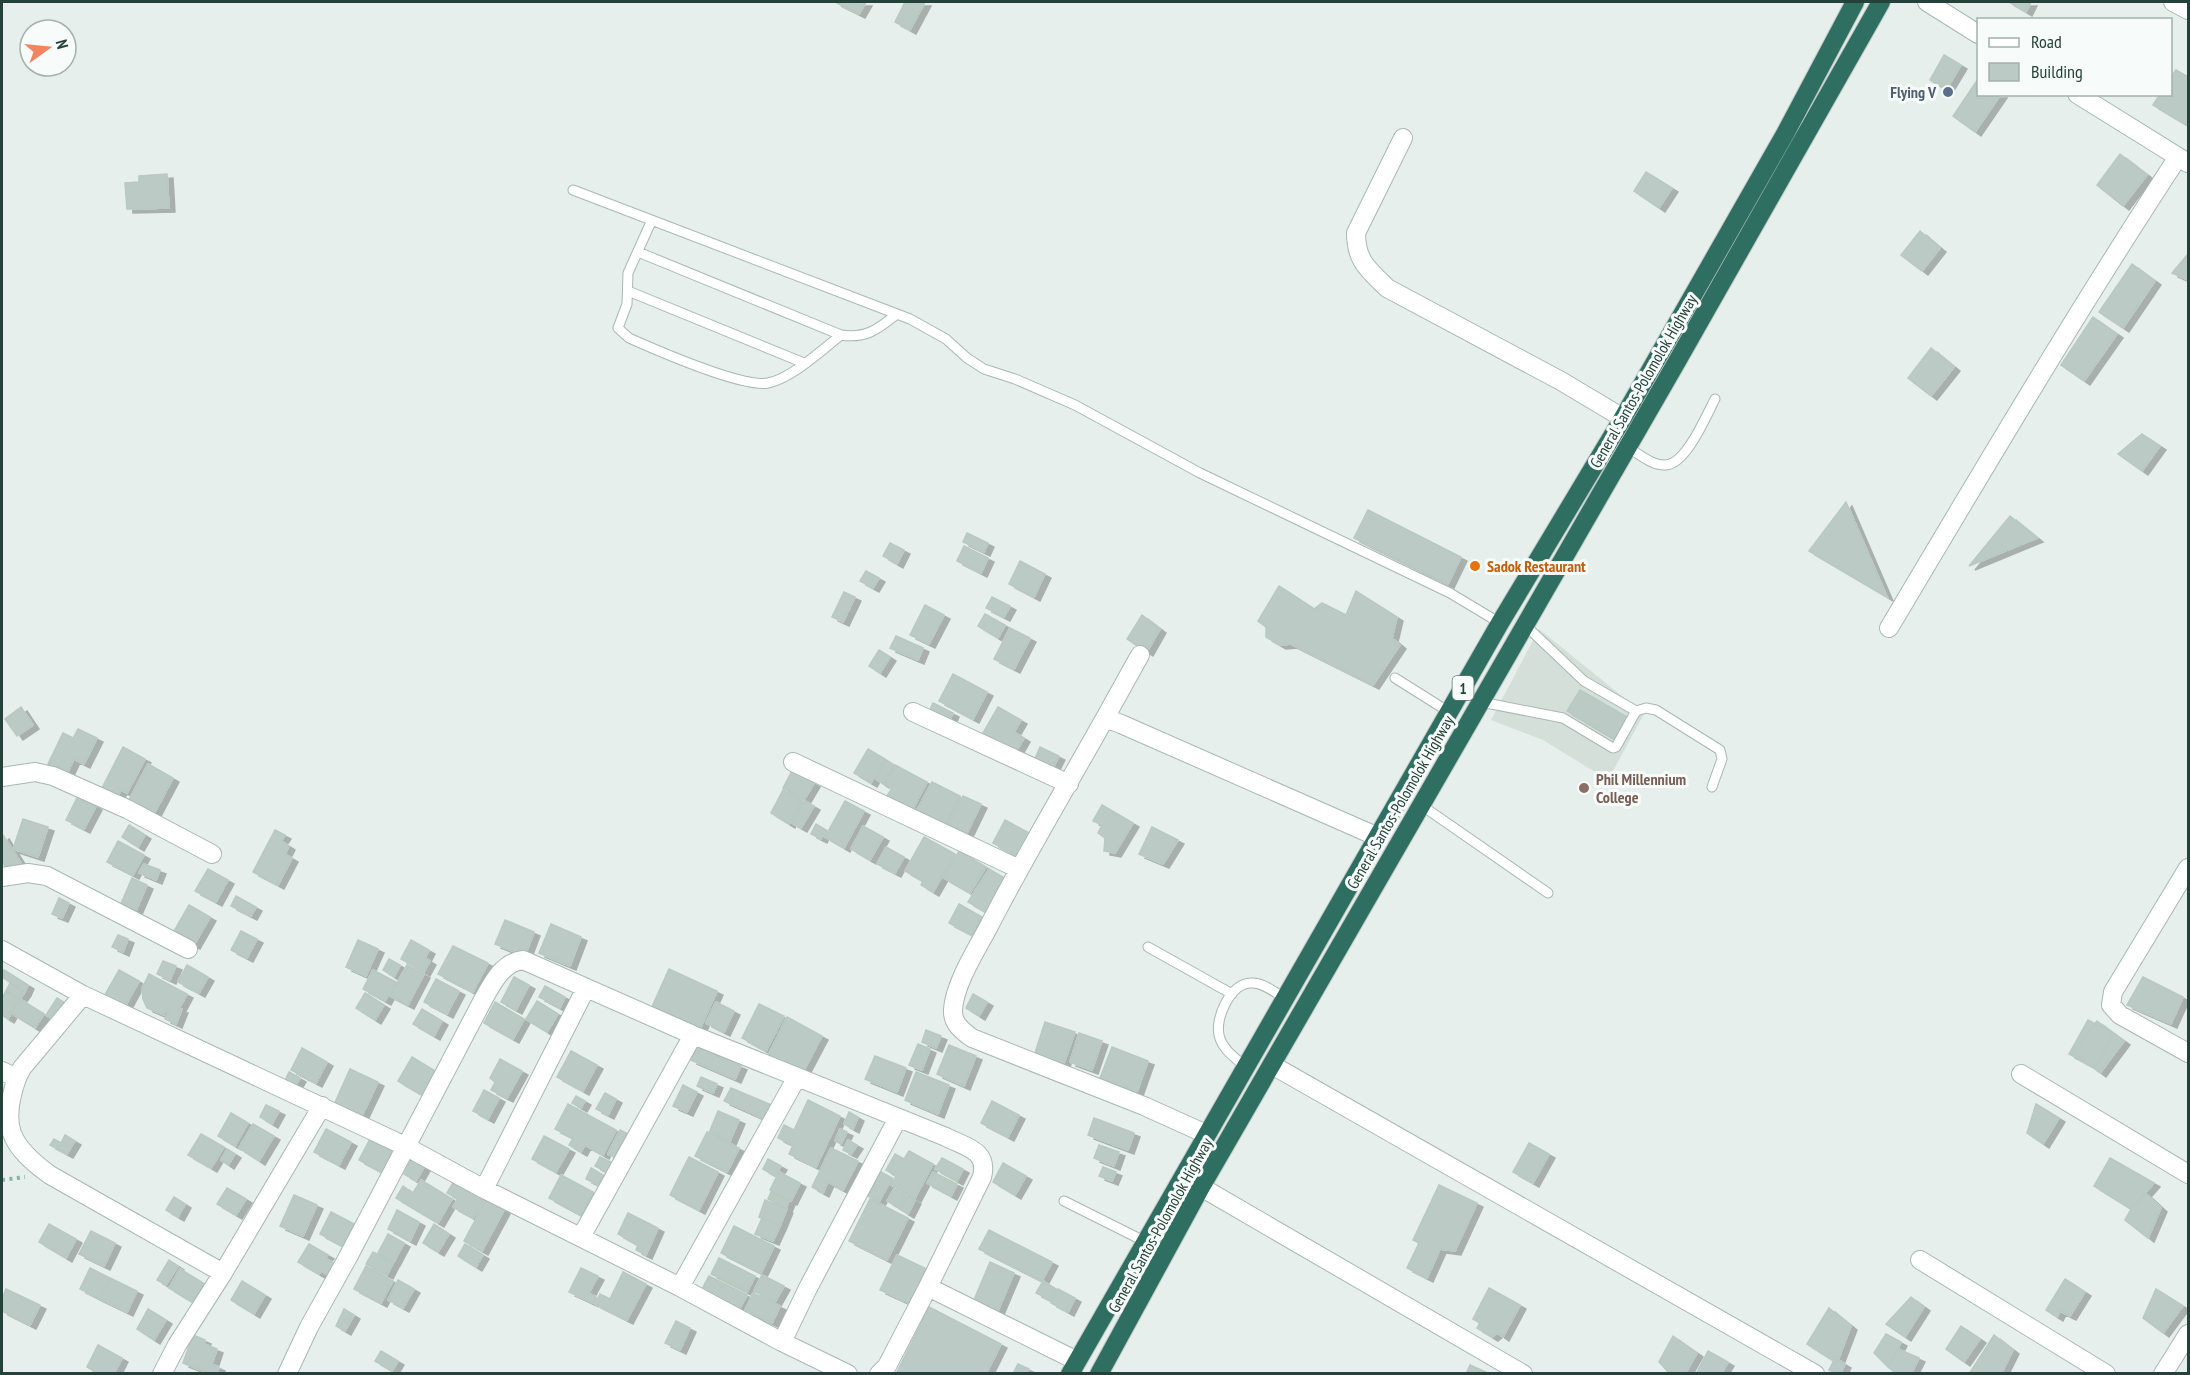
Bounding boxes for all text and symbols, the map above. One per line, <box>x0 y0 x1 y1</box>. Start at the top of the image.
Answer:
north arrow <box>18 18 78 78</box>
legend <box>1977 18 2172 96</box>
text: Road <box>2031 30 2062 53</box>
text: N <box>52 37 73 51</box>
text: Building <box>2031 60 2083 83</box>
place label: Flying V <box>1890 82 1937 102</box>
marker: Flying V <box>1941 85 1955 99</box>
street label: General Santos-Polomolok Highway <box>1585 291 1701 471</box>
place label: Sadok Restaurant <box>1487 556 1586 576</box>
marker: Sadok Restaurant <box>1468 559 1482 573</box>
road number: 1 <box>1452 676 1474 700</box>
street label: General Santos-Polomolok Highway <box>1342 712 1458 892</box>
place label: Phil Millennium College <box>1596 769 1686 807</box>
marker: Phil Millennium College <box>1577 781 1591 795</box>
street label: General Santos-Polomolok Highway <box>1104 1134 1216 1316</box>

